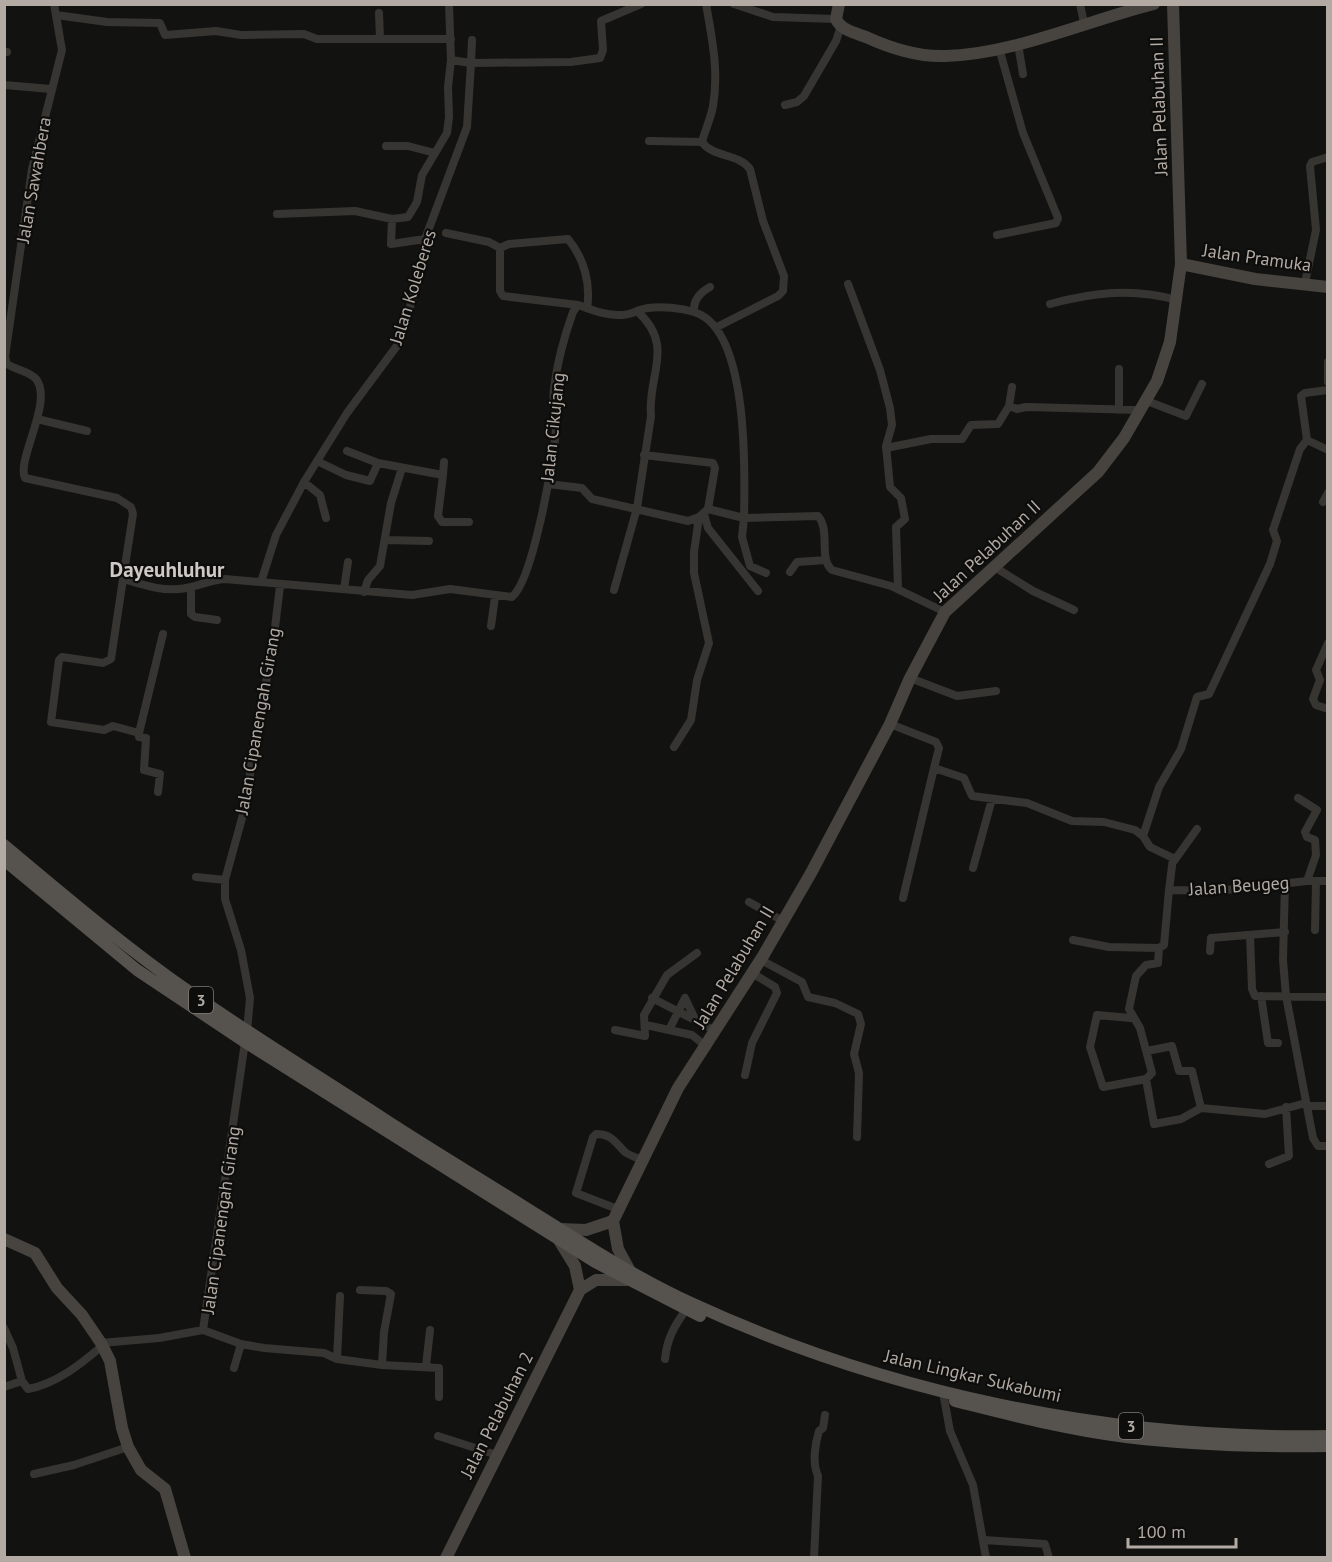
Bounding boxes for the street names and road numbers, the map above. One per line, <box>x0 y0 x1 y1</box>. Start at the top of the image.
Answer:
street label: Jalan Pelabuhan II <box>1145 36 1172 177</box>
street label: Jalan Sawahbera <box>11 115 56 246</box>
street label: Jalan Koleberes <box>384 227 441 348</box>
street label: Jalan Pramuka <box>1200 238 1313 277</box>
street label: Jalan Cikujang <box>535 371 570 484</box>
street label: Jalan Pelabuhan II <box>927 495 1045 607</box>
street label: Jalan Cipanengah Girang <box>230 626 285 817</box>
street label: Jalan Beugeg <box>1187 871 1290 901</box>
street label: Jalan Pelabuhan II <box>687 901 779 1033</box>
road number: 3 <box>189 987 213 1013</box>
street label: Jalan Cipanengah Girang <box>196 1125 245 1316</box>
street label: Jalan Lingkar Sukabumi <box>881 1344 1064 1407</box>
street label: Jalan Pelabuhan 2 <box>454 1348 538 1483</box>
road number: 3 <box>1119 1413 1143 1439</box>

